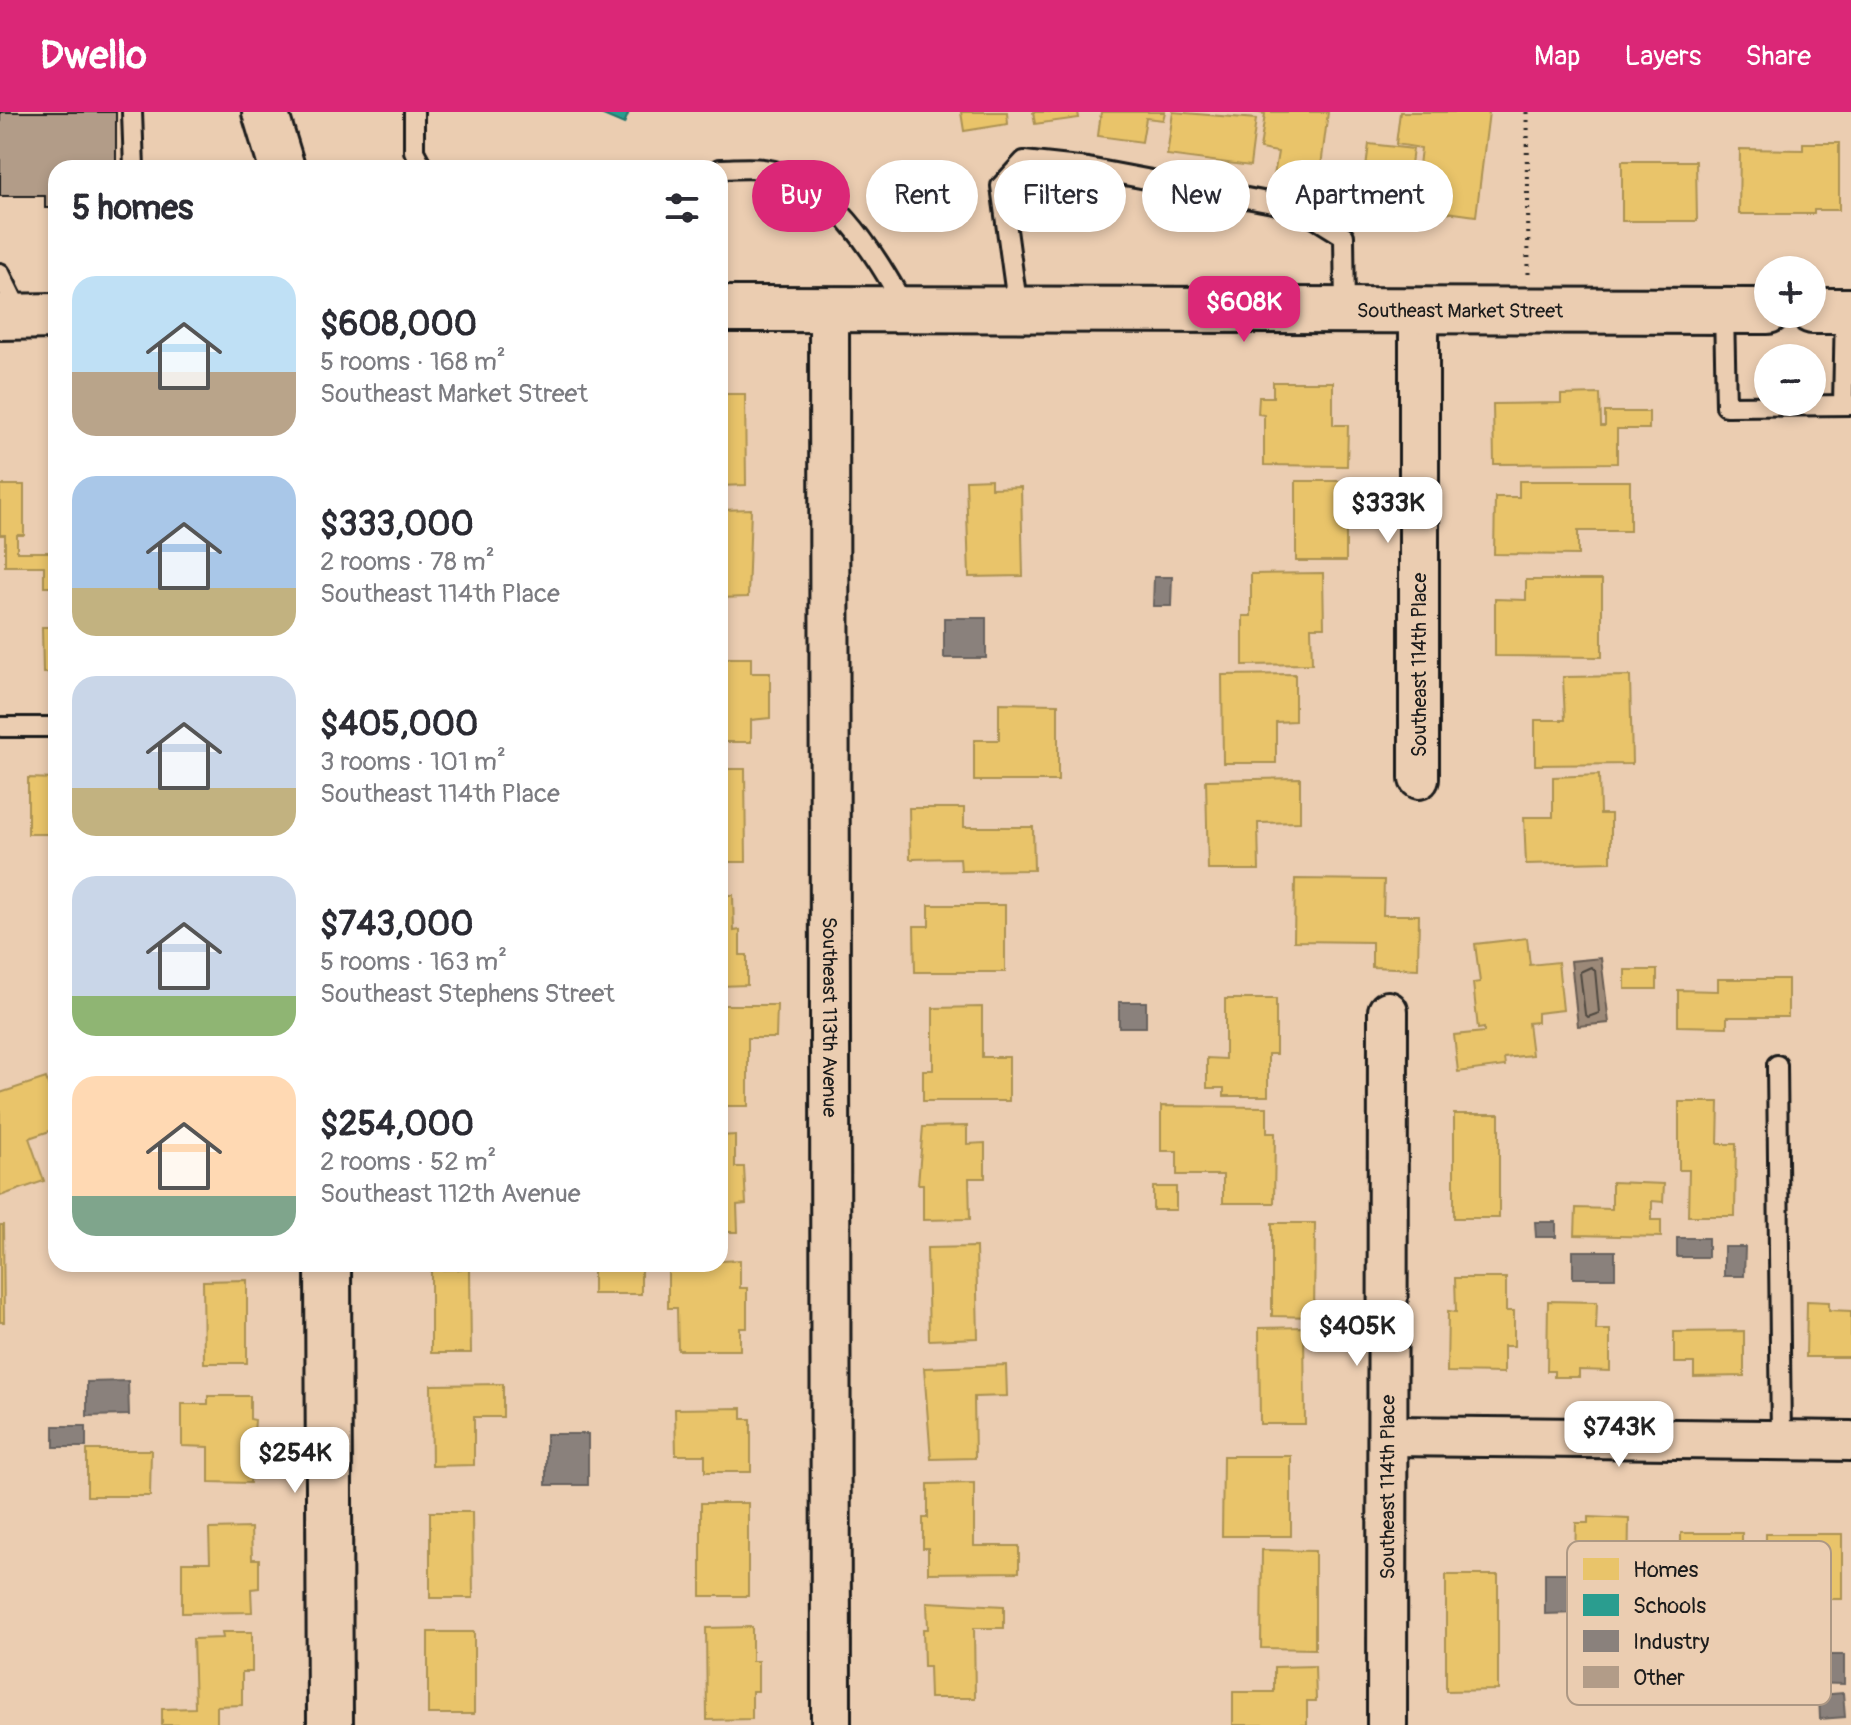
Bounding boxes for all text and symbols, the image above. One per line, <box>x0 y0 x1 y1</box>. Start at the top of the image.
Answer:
text: Dwello <box>40 32 147 80</box>
text: Map <box>1534 39 1580 74</box>
text: Layers <box>1624 39 1701 74</box>
text: Share <box>1745 39 1811 74</box>
chip: Buy <box>752 160 850 232</box>
chip: Rent <box>866 160 978 232</box>
chip: Filters <box>994 160 1126 232</box>
chip: New <box>1142 160 1250 232</box>
chip: Apartment <box>1266 160 1453 232</box>
icon: filters <box>660 186 704 230</box>
text: 5 homes <box>72 187 193 230</box>
map controls <box>1754 256 1826 416</box>
button: + <box>1754 256 1826 328</box>
pin: $608K <box>1188 276 1300 344</box>
text: $608K <box>1206 286 1282 318</box>
street label: Southeast Market Street <box>1357 298 1564 323</box>
text: $608,000 <box>320 303 477 346</box>
icon: home <box>136 308 232 404</box>
button: − <box>1754 344 1826 416</box>
text: 5 rooms · 168 m² <box>320 346 506 378</box>
text: Southeast Market Street <box>320 378 588 410</box>
pin: $333K <box>1332 477 1444 545</box>
text: $333K <box>1351 487 1425 519</box>
text: $333,000 <box>320 503 474 546</box>
icon: home <box>136 508 232 604</box>
text: 2 rooms · 78 m² <box>320 546 495 578</box>
street label: Southeast 114th Place <box>1407 573 1432 757</box>
text: Southeast 114th Place <box>320 578 560 610</box>
text: $405,000 <box>320 703 478 746</box>
icon: home <box>136 708 232 804</box>
text: 3 rooms · 101 m² <box>320 746 506 778</box>
text: Southeast 114th Place <box>320 778 560 810</box>
text: $743,000 <box>320 903 473 946</box>
icon: home <box>136 908 232 1004</box>
street label: Southeast 113th Avenue <box>817 917 843 1117</box>
text: 5 rooms · 163 m² <box>320 946 507 978</box>
text: Southeast Stephens Street <box>320 978 615 1010</box>
text: $254,000 <box>320 1103 474 1146</box>
icon: home <box>136 1108 232 1204</box>
text: 2 rooms · 52 m² <box>320 1146 496 1178</box>
text: Southeast 112th Avenue <box>320 1178 581 1210</box>
pin: $405K <box>1301 1300 1413 1368</box>
text: $405K <box>1319 1310 1395 1342</box>
street label: Southeast 114th Place <box>1375 1394 1400 1579</box>
pin: $743K <box>1563 1401 1675 1469</box>
text: $743K <box>1582 1411 1656 1443</box>
pin: $254K <box>239 1427 351 1495</box>
text: $254K <box>258 1437 332 1469</box>
legend <box>1567 1541 1831 1705</box>
text: Homes <box>1633 1556 1698 1584</box>
text: Schools <box>1633 1592 1706 1620</box>
text: Industry <box>1633 1628 1709 1656</box>
text: Other <box>1633 1664 1685 1692</box>

